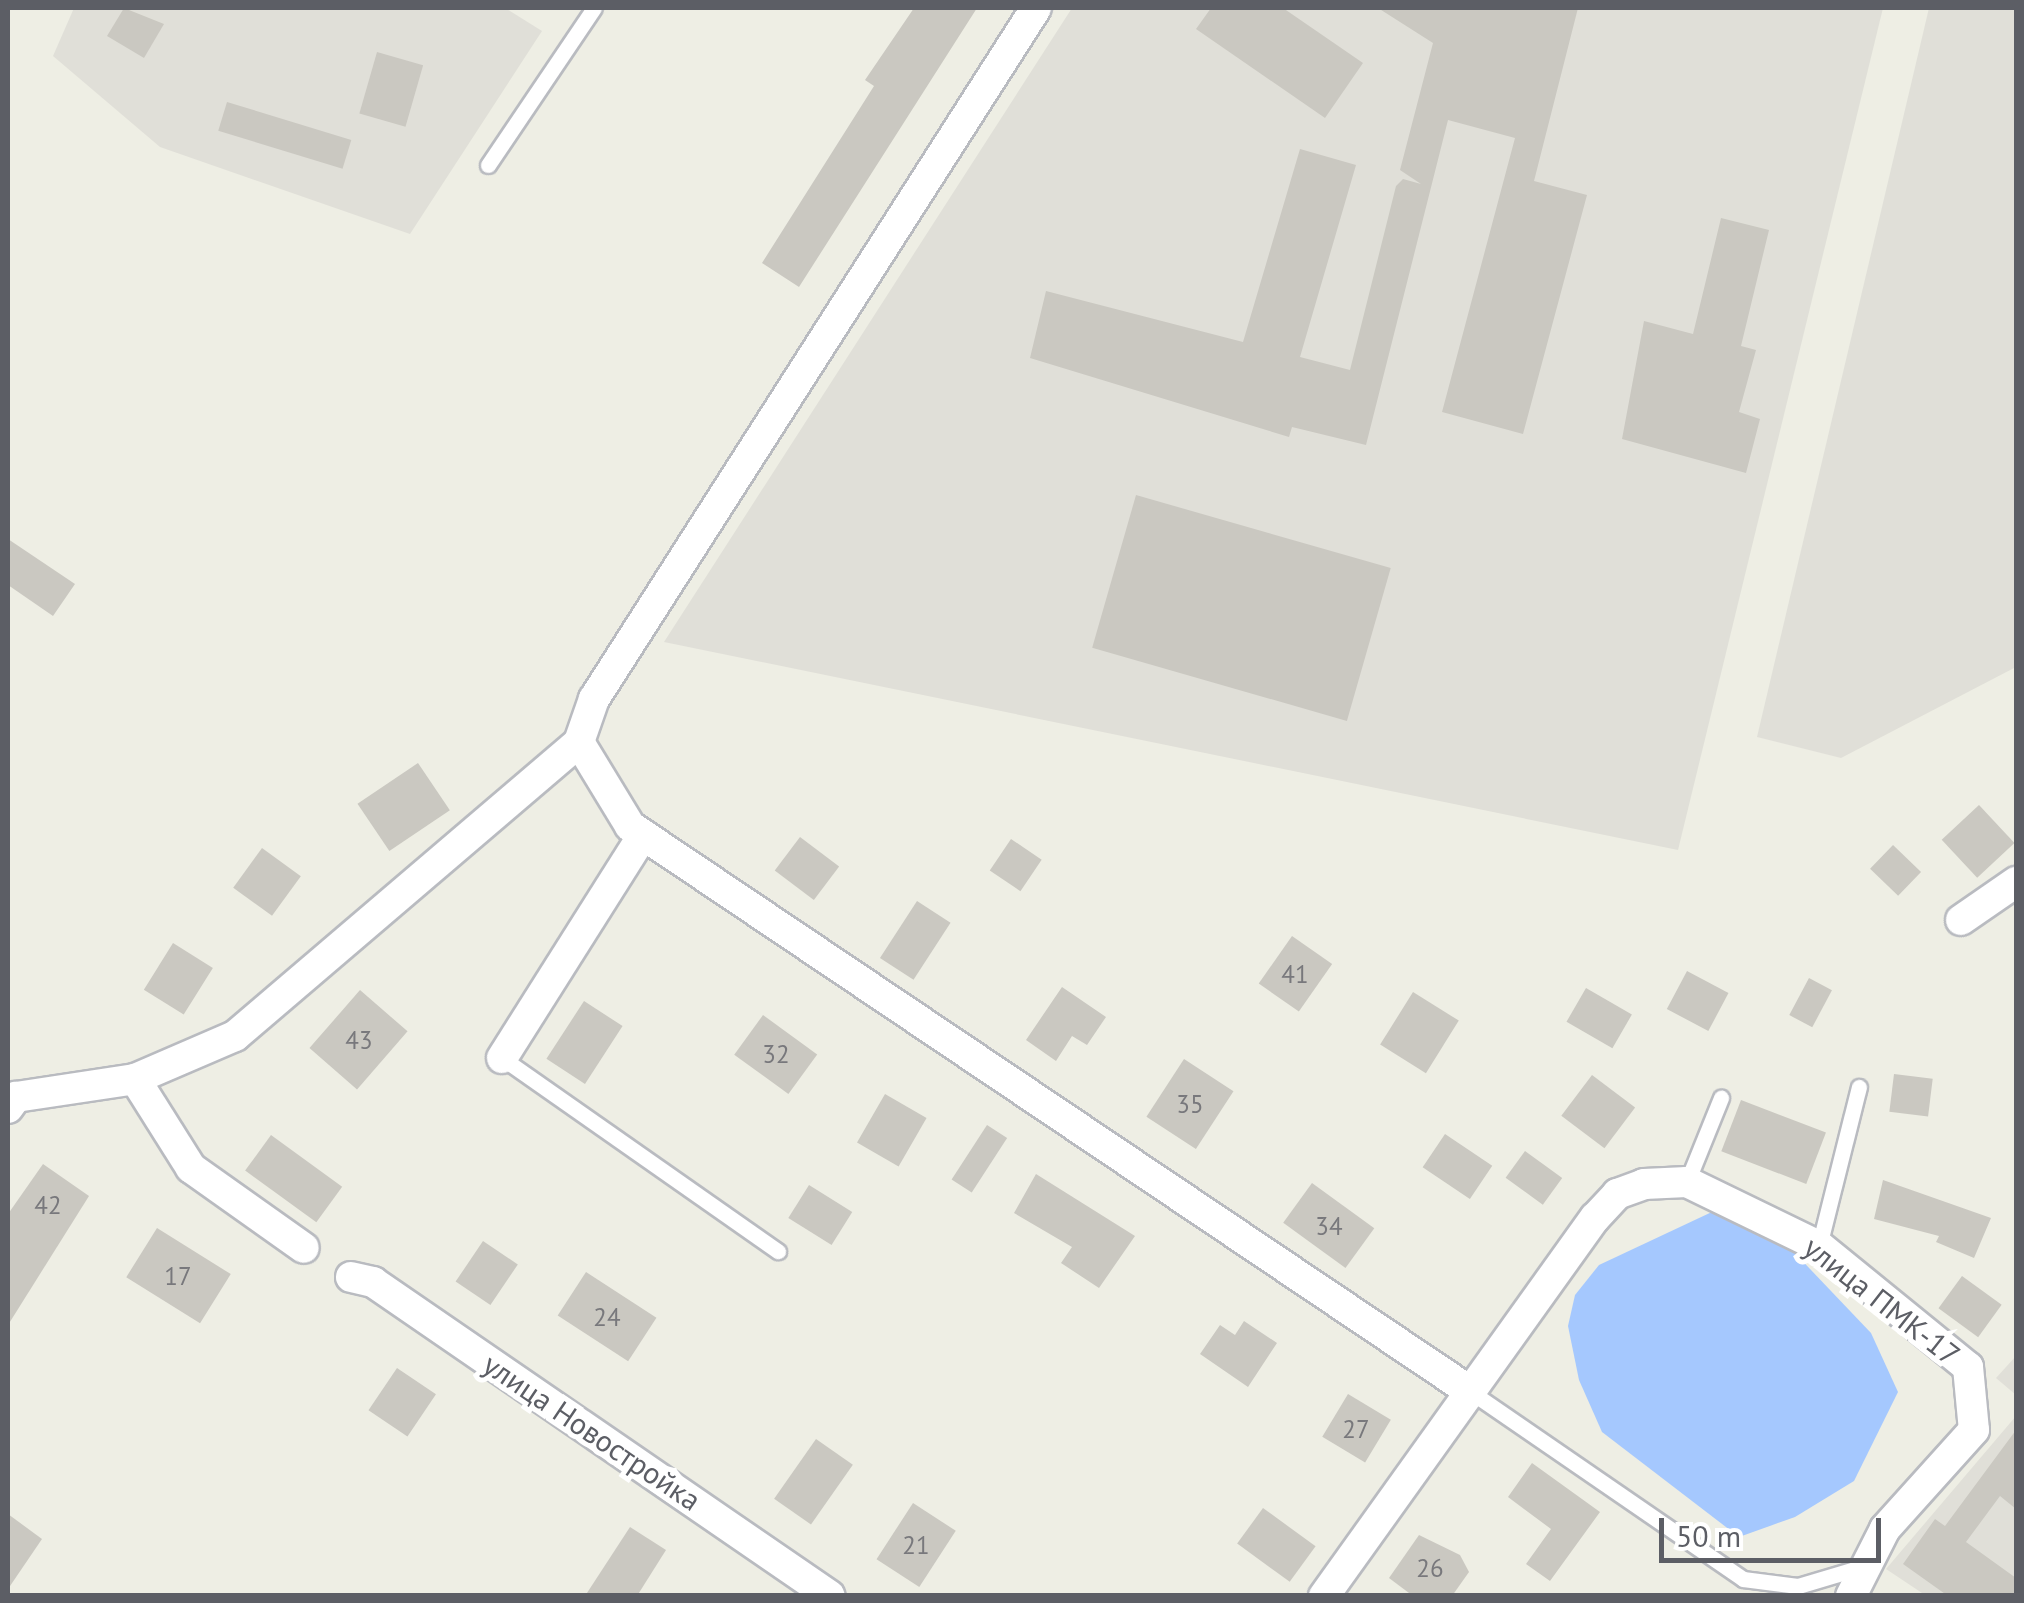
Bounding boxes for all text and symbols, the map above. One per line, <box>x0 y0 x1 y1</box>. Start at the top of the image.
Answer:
house number: 41 <box>1281 959 1309 989</box>
house number: 43 <box>345 1025 373 1055</box>
house number: 32 <box>762 1039 790 1069</box>
house number: 35 <box>1176 1089 1204 1119</box>
house number: 42 <box>34 1190 62 1220</box>
house number: 34 <box>1315 1211 1343 1241</box>
street label: улица ПМК-17 <box>1797 1229 1967 1373</box>
house number: 17 <box>164 1261 192 1291</box>
house number: 24 <box>593 1302 621 1332</box>
street label: улица Новостройка <box>476 1346 708 1518</box>
house number: 27 <box>1342 1414 1370 1444</box>
scale bar <box>1664 1498 1886 1560</box>
text: 50 m <box>1676 1516 1741 1555</box>
house number: 21 <box>902 1530 930 1560</box>
house number: 26 <box>1416 1553 1444 1583</box>

